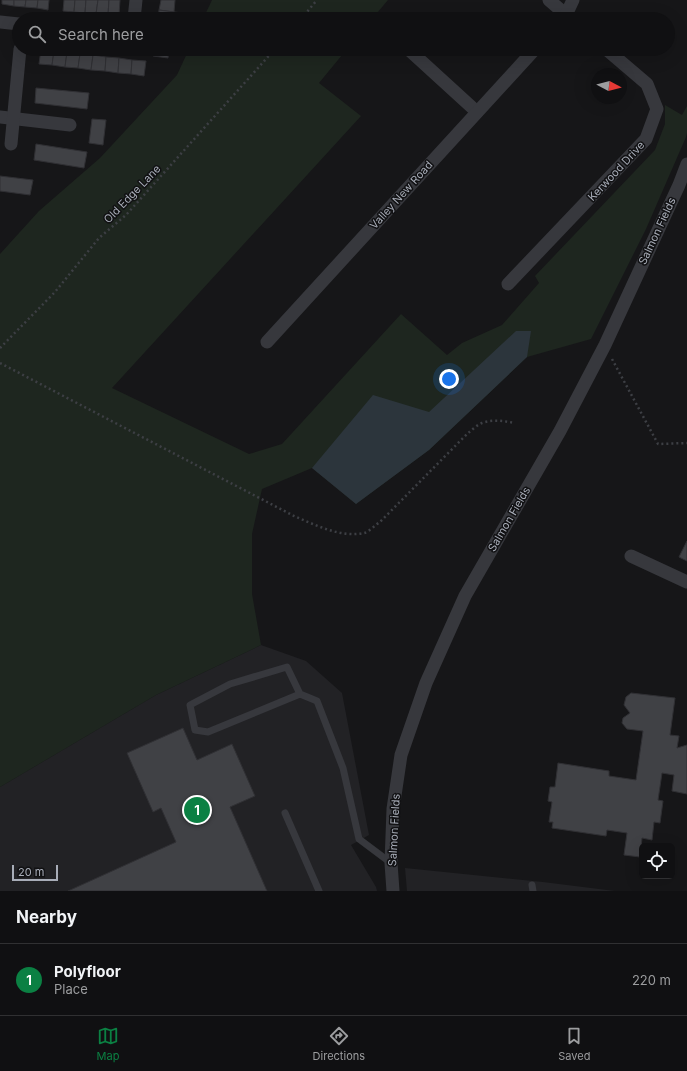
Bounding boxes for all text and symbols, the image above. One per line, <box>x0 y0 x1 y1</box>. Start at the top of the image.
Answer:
search box <box>12 12 675 56</box>
icon: search <box>26 23 48 45</box>
text: Search here <box>58 25 144 44</box>
north arrow <box>591 68 627 104</box>
street label: Kerwood Drive <box>585 138 647 204</box>
street label: Valley New Road <box>367 158 435 232</box>
street label: Old Edge Lane <box>101 162 163 226</box>
street label: Salmon Fields <box>635 195 679 267</box>
your location <box>439 369 459 389</box>
street label: Salmon Fields <box>485 484 533 554</box>
street label: Salmon Fields <box>385 793 403 867</box>
pin: 1 <box>184 795 210 825</box>
map controls <box>639 843 675 879</box>
button: locate <box>639 843 675 879</box>
scale bar <box>12 863 58 882</box>
text: 20 m <box>18 865 44 879</box>
text: Nearby <box>16 907 77 927</box>
text: Polyfloor <box>54 962 121 981</box>
text: 1 <box>26 972 32 988</box>
text: 220 m <box>632 972 671 988</box>
text: Place <box>54 981 88 997</box>
tab: Map <box>97 1025 119 1063</box>
tab: Directions <box>313 1025 365 1063</box>
tab: Saved <box>558 1025 590 1063</box>

